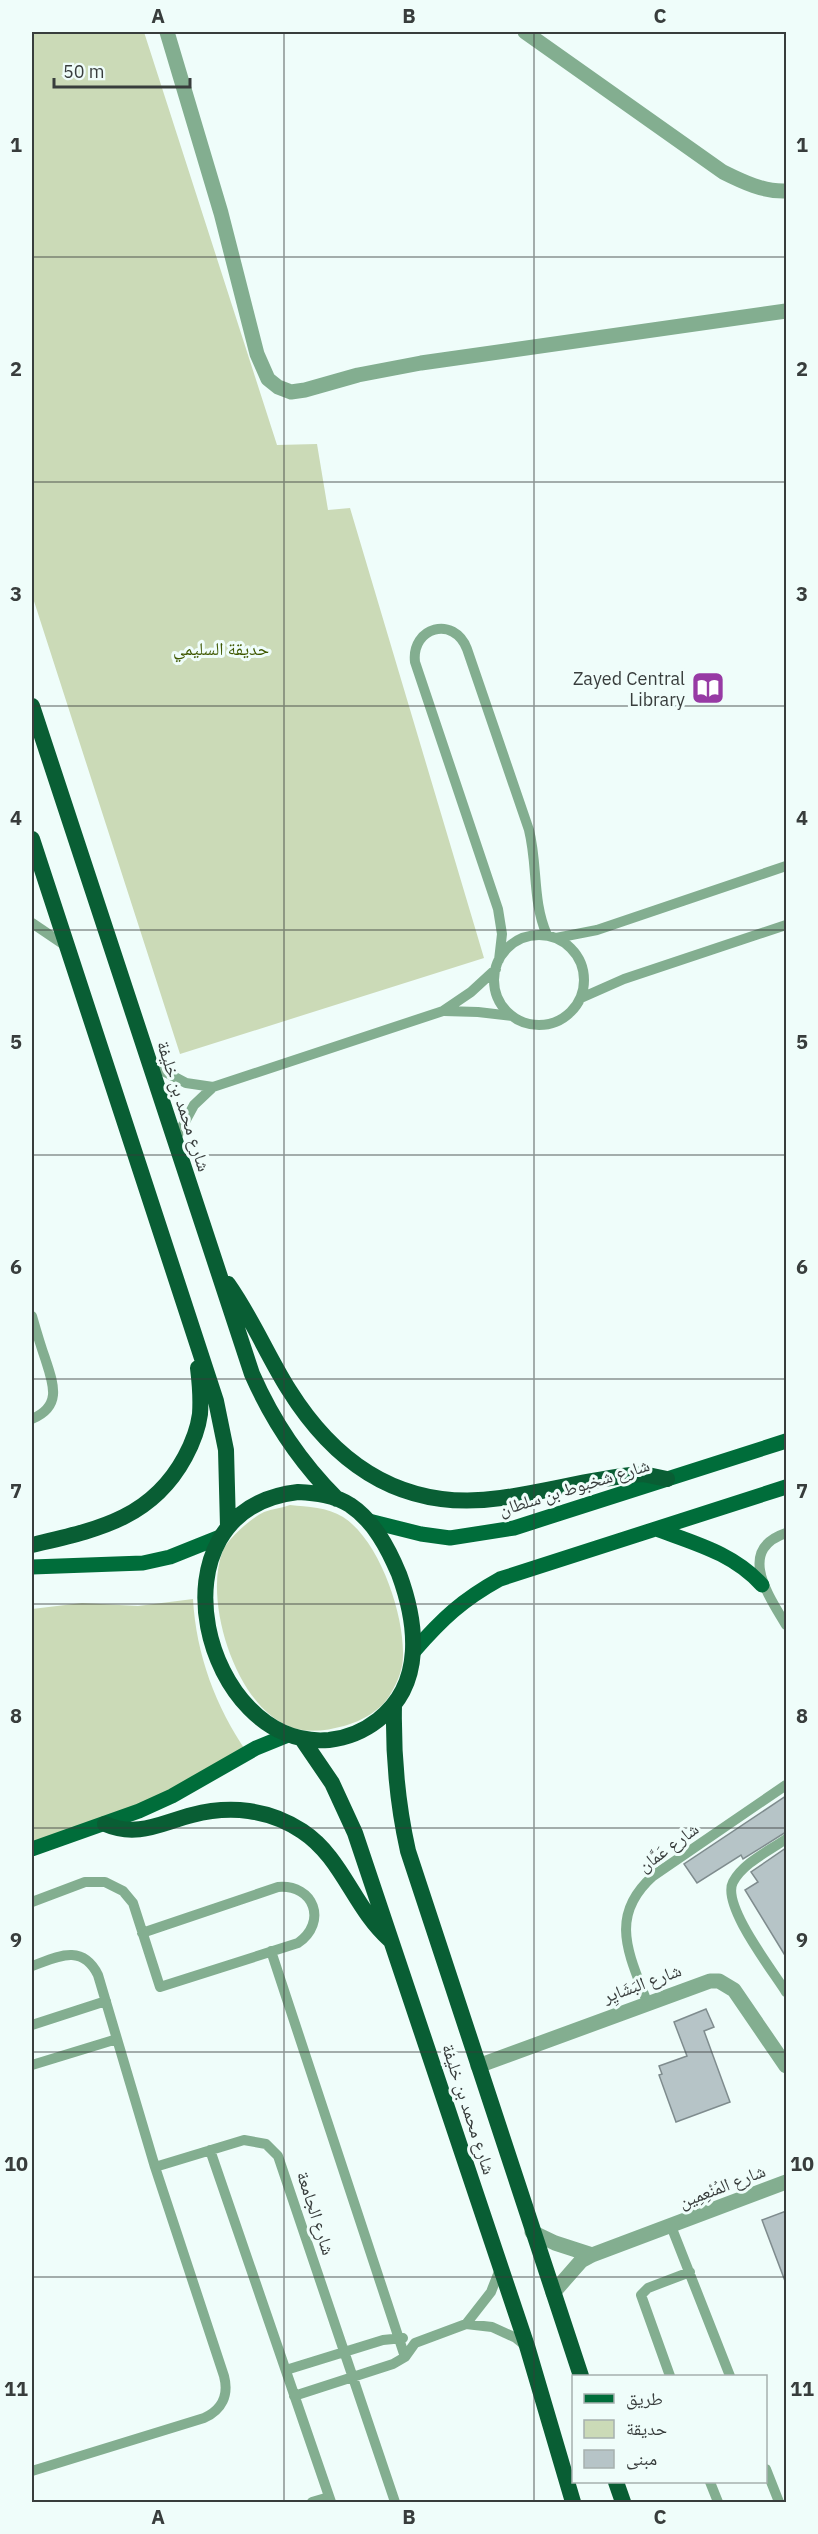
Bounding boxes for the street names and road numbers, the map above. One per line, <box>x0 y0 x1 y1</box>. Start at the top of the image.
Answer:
street label: شارع محمد بن خليفة <box>152 1038 216 1174</box>
street label: شارع شخبوط بن سلطان <box>496 1453 652 1521</box>
street label: شارع عَمَّان <box>633 1817 703 1877</box>
street label: شارع البَشَايِر <box>599 1958 685 2009</box>
street label: شارع محمد بن خليفة <box>437 2041 501 2177</box>
street label: شارع المُنْعِمِين <box>675 2159 769 2213</box>
street label: شارع الجامعة <box>292 2168 340 2258</box>

